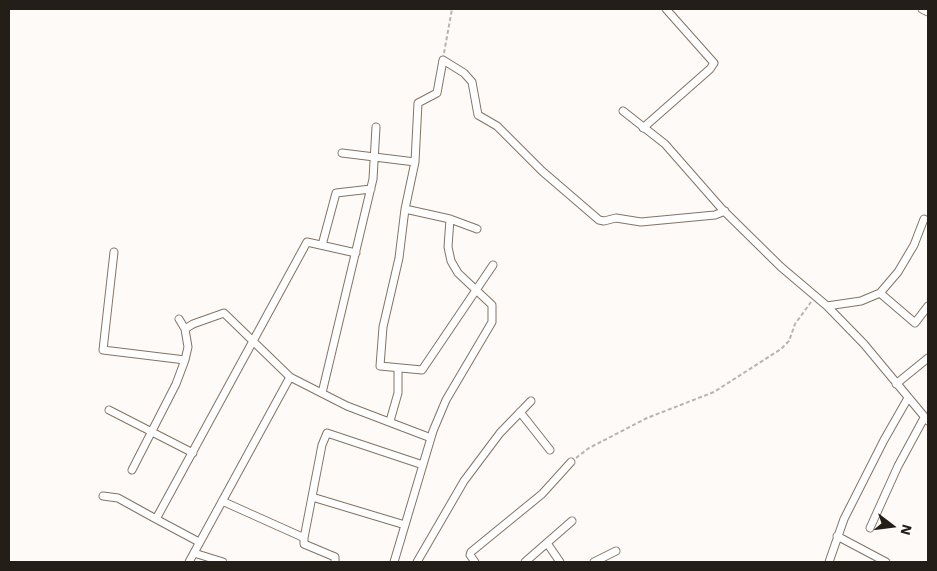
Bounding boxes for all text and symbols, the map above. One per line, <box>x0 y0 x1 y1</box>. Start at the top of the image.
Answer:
north arrow <box>867 501 917 551</box>
text: N <box>897 523 916 537</box>

